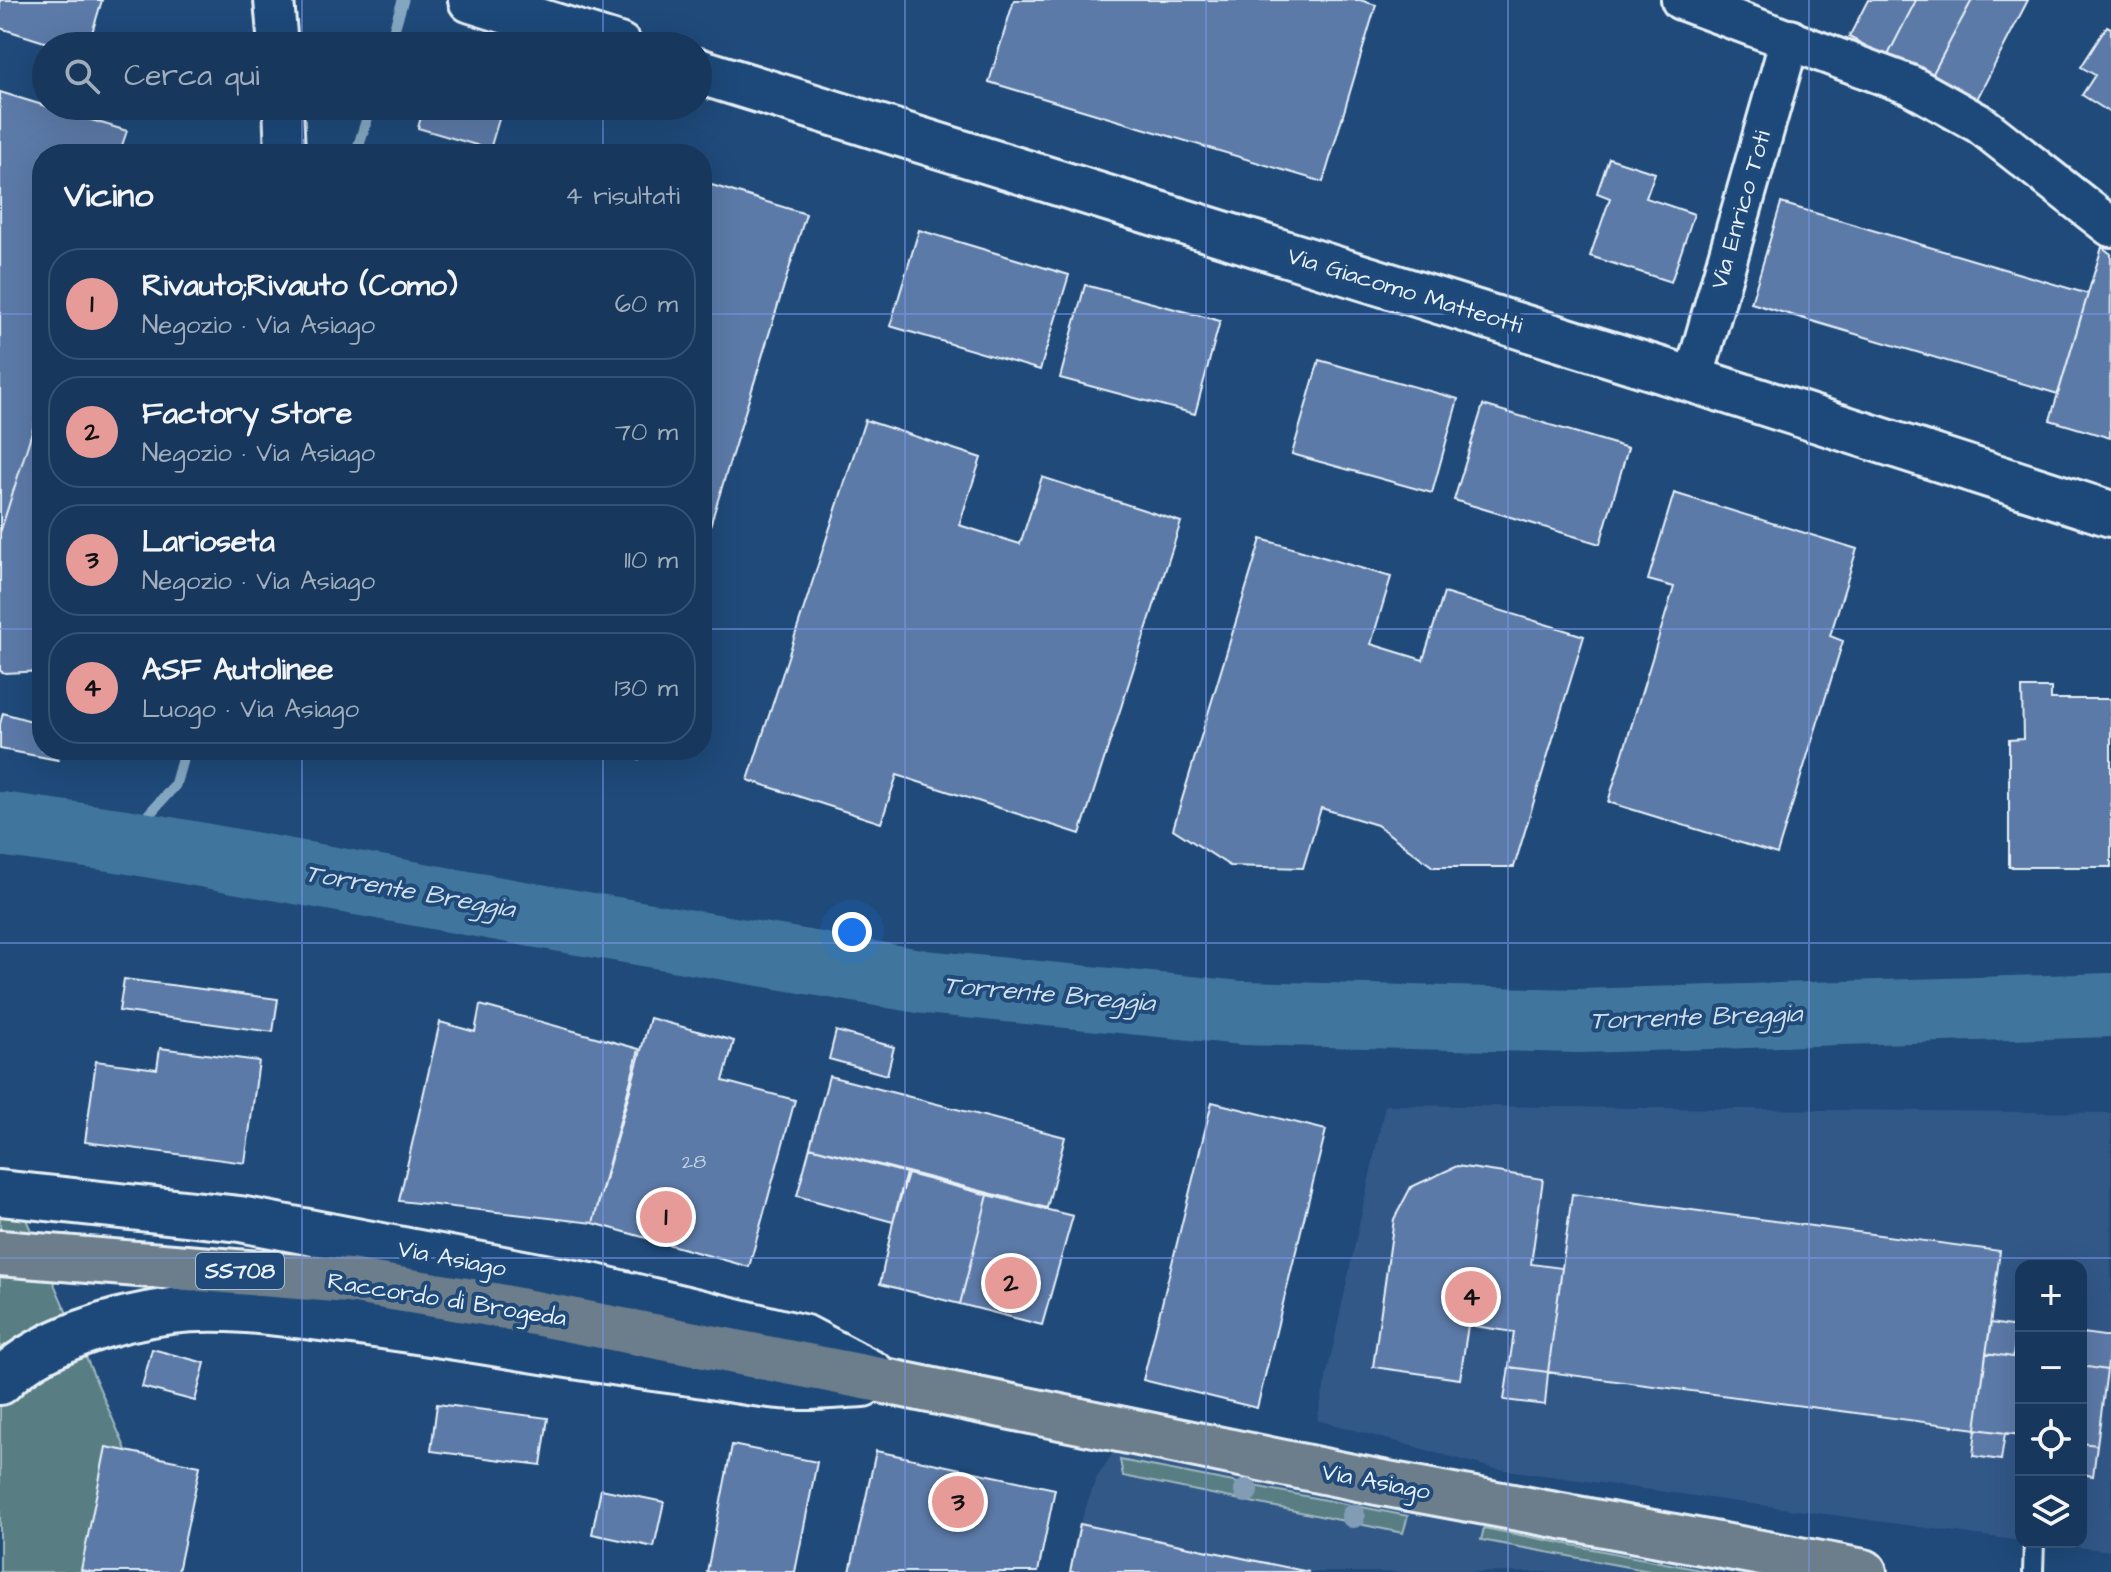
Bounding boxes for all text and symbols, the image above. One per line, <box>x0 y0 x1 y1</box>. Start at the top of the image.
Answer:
search box <box>32 32 712 120</box>
icon: search <box>60 54 104 98</box>
text: Cerca qui <box>124 55 259 97</box>
street label: Via Enrico Toti <box>1702 126 1780 293</box>
text: Vicino <box>64 172 153 220</box>
text: 4 risultati <box>565 178 680 214</box>
street label: Via Giacomo Matteotti <box>1283 239 1527 343</box>
text: Rivauto;Rivauto (Como) <box>142 265 458 307</box>
text: 1 <box>90 286 94 322</box>
text: 60 m <box>615 286 678 322</box>
text: Negozio · Via Asiago <box>142 307 375 343</box>
text: Factory Store <box>142 393 352 435</box>
text: 2 <box>85 414 99 450</box>
text: 70 m <box>615 414 678 450</box>
text: Negozio · Via Asiago <box>142 435 375 471</box>
text: Larioseta <box>142 521 275 563</box>
text: 3 <box>85 542 99 578</box>
text: 110 m <box>624 542 678 578</box>
text: Negozio · Via Asiago <box>142 563 375 599</box>
text: ASF Autolinee <box>142 649 333 691</box>
text: 4 <box>83 670 101 706</box>
text: 130 m <box>614 670 678 706</box>
text: Luogo · Via Asiago <box>142 691 359 727</box>
water label: Torrente Breggia <box>302 855 519 928</box>
your location <box>832 912 872 952</box>
water label: Torrente Breggia <box>942 967 1158 1022</box>
water label: Torrente Breggia <box>1589 995 1805 1040</box>
house number: 28 <box>682 1148 706 1176</box>
pin: 1 <box>640 1187 692 1247</box>
street label: Via Asiago <box>395 1232 510 1287</box>
road number: SS708 <box>196 1253 284 1289</box>
pin: 2 <box>985 1253 1037 1313</box>
map controls <box>2015 1260 2087 1548</box>
button: + <box>2015 1260 2087 1332</box>
street label: Raccordo di Brogeda <box>325 1264 569 1337</box>
pin: 4 <box>1445 1267 1497 1327</box>
button: − <box>2015 1332 2087 1404</box>
button: locate <box>2015 1404 2087 1476</box>
street label: Via Asiago <box>1319 1455 1434 1510</box>
pin: 3 <box>932 1472 984 1532</box>
button: layers <box>2015 1476 2087 1548</box>

